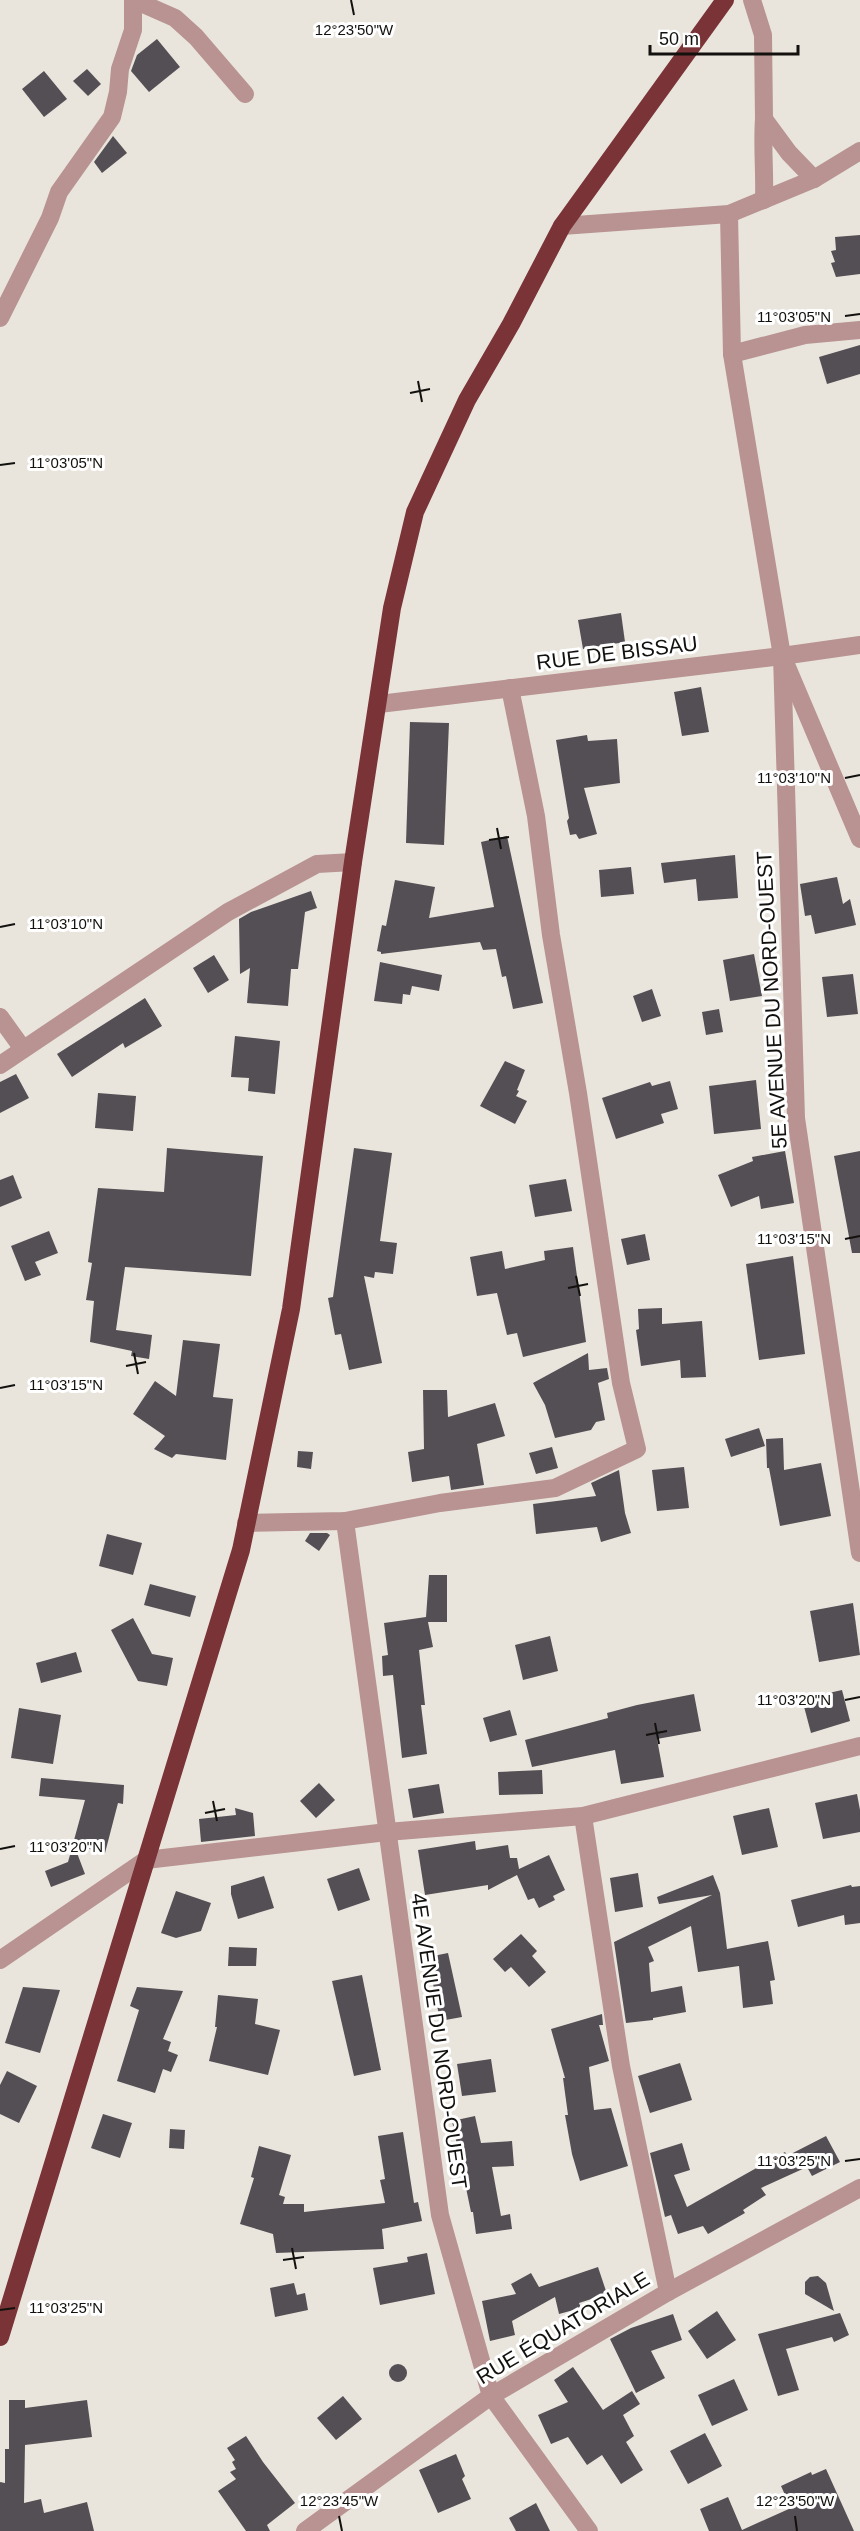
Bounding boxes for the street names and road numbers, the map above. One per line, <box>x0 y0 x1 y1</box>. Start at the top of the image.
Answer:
street label: RUE DE BISSAU <box>535 631 699 674</box>
street label: 5E AVENUE DU NORD-OUEST <box>752 850 791 1150</box>
street label: 4E AVENUE DU NORD-OUEST <box>407 1892 472 2190</box>
street label: RUE ÉQUATORIALE <box>472 2267 653 2388</box>

